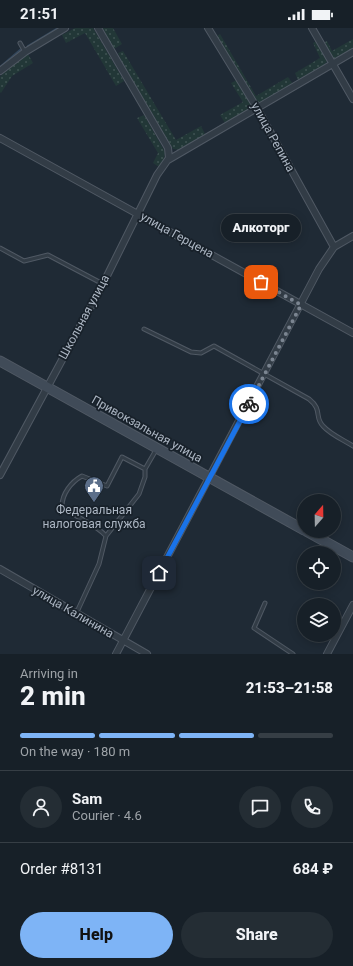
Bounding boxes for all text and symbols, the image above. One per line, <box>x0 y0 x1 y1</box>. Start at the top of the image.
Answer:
text: 21:51 <box>20 5 59 23</box>
street label: улица Репина <box>248 100 298 174</box>
street label: улица Герцена <box>138 209 216 261</box>
callout: Алкоторг <box>221 214 301 242</box>
text: Алкоторг <box>232 220 290 235</box>
pin <box>244 265 278 299</box>
icon: bag <box>250 271 272 293</box>
street label: Школьная улица <box>56 272 112 362</box>
courier <box>229 384 269 424</box>
street label: Привокзальная улица <box>89 393 205 465</box>
icon: bike <box>238 393 260 415</box>
public building icon: Федеральная налоговая служба <box>83 475 105 503</box>
north arrow <box>297 494 341 538</box>
map controls <box>297 494 341 642</box>
place label: Федеральная налоговая служба <box>42 503 146 531</box>
button: locate <box>297 546 341 590</box>
pin <box>142 556 176 590</box>
icon: home <box>148 562 170 584</box>
street label: улица Калинина <box>30 583 116 641</box>
button: layers <box>297 598 341 642</box>
text: Arriving in <box>20 666 78 681</box>
text: 21:53–21:58 <box>246 679 333 697</box>
text: 2 min <box>20 681 86 711</box>
text: On the way · 180 m <box>20 744 130 759</box>
button: person <box>20 786 62 828</box>
button: chat <box>239 786 281 828</box>
button: phone <box>291 786 333 828</box>
text: Sam <box>72 790 102 808</box>
text: Courier · 4.6 <box>72 808 142 823</box>
text: Order #8131 <box>20 860 103 878</box>
text: 684 ₽ <box>293 860 333 878</box>
button: Help <box>20 912 173 958</box>
button: Share <box>181 912 333 958</box>

